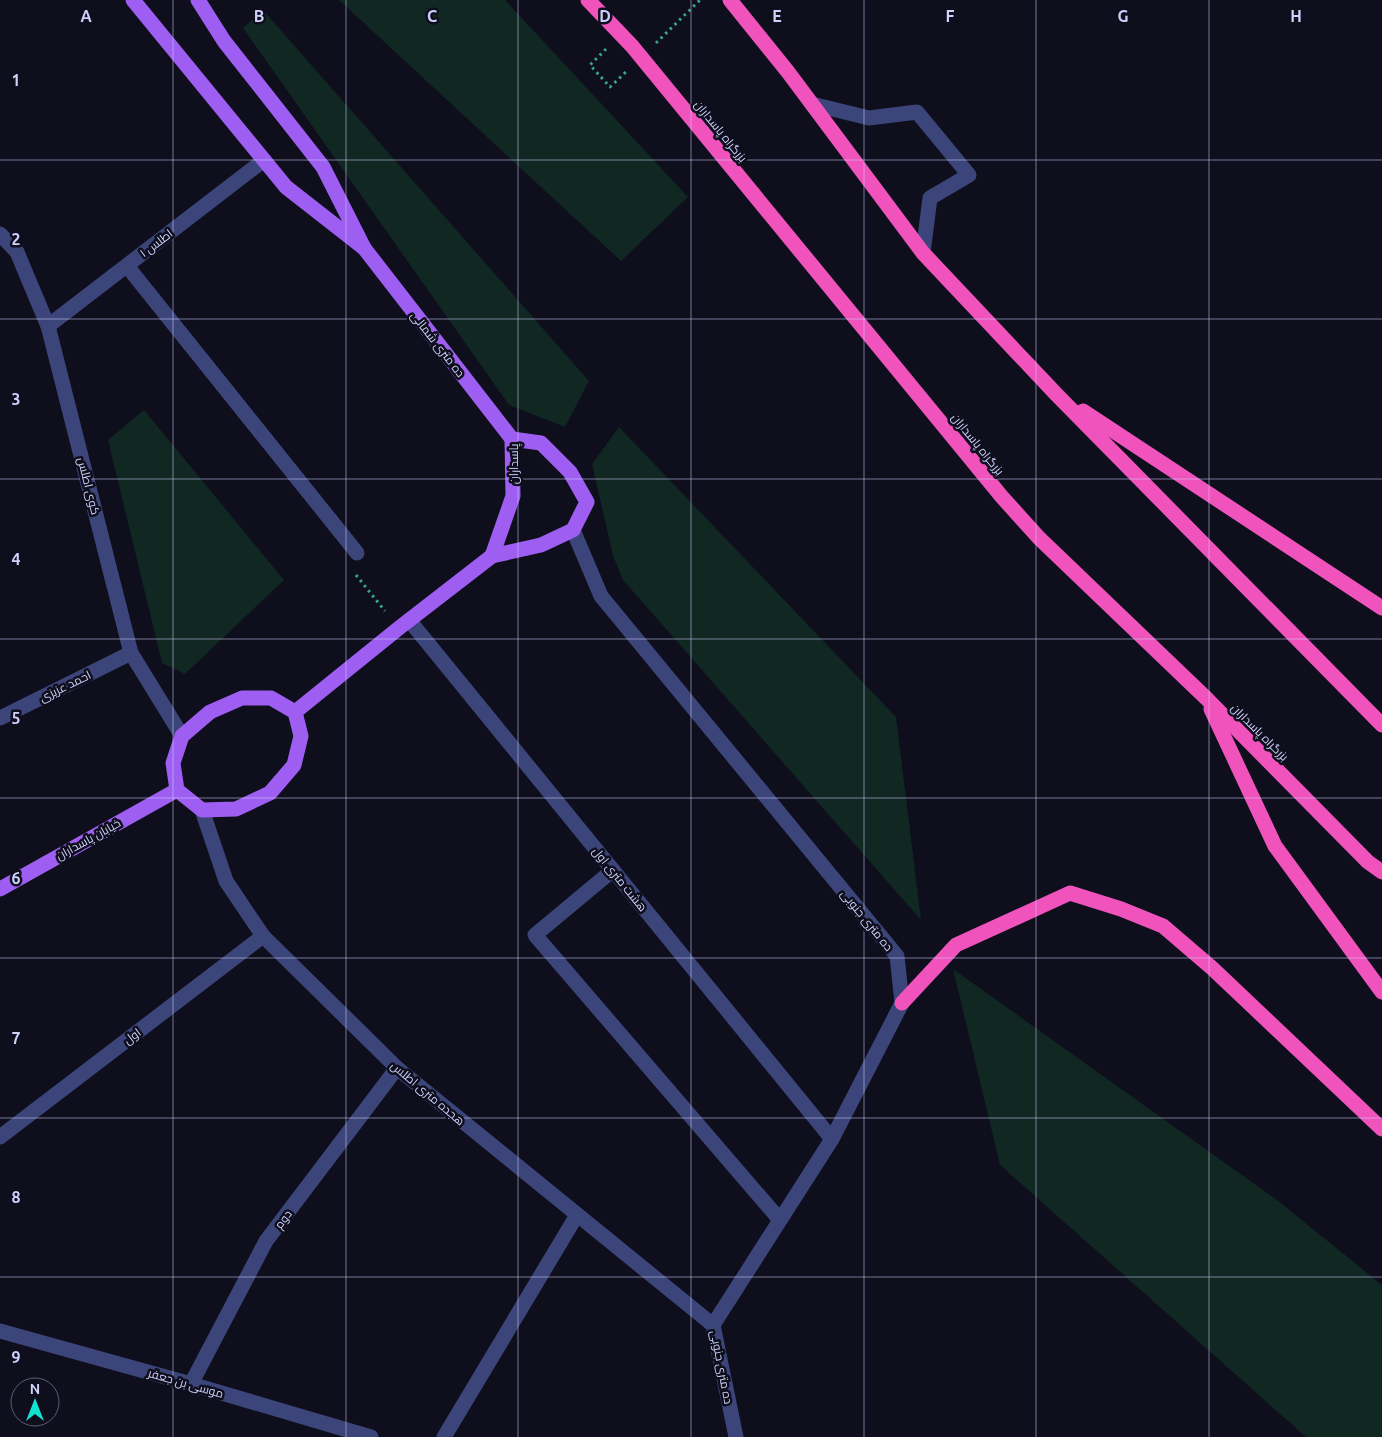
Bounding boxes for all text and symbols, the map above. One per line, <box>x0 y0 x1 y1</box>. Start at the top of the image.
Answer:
text: A <box>80 7 92 25</box>
text: B <box>254 7 264 25</box>
text: C <box>427 7 437 25</box>
text: D <box>599 7 611 25</box>
text: E <box>772 7 782 25</box>
text: F <box>946 7 955 25</box>
text: G <box>1117 7 1129 25</box>
text: H <box>1290 7 1302 25</box>
text: 1 <box>11 71 21 89</box>
street label: بزرگراه پاسداران <box>690 98 750 166</box>
street label: اطلس ۱ <box>137 227 175 260</box>
text: 2 <box>11 230 21 248</box>
street label: ده متری شمالی <box>408 309 468 380</box>
text: 3 <box>11 390 21 408</box>
street label: بزرگراه پاسداران <box>947 411 1007 479</box>
street label: پاسداران <box>507 443 523 484</box>
street label: کوی اطلس <box>75 456 102 516</box>
text: 4 <box>11 550 21 568</box>
street label: احمد عزیزی <box>37 668 93 705</box>
street label: بزرگراه پاسداران <box>1227 701 1291 765</box>
text: 5 <box>11 709 21 727</box>
street label: خیابان پاسداران <box>53 816 124 865</box>
street label: هشت متری اول <box>589 844 650 914</box>
text: 6 <box>11 869 21 887</box>
street label: ده متری جنوبی <box>838 887 896 954</box>
street label: اول <box>121 1025 144 1047</box>
text: 7 <box>11 1029 21 1047</box>
street label: هجده متری اطلس <box>388 1058 467 1128</box>
text: 8 <box>11 1188 21 1206</box>
street label: دوم <box>272 1207 296 1232</box>
street label: ده متری جنوبی <box>707 1329 736 1405</box>
text: 9 <box>11 1348 21 1366</box>
street label: موسی بن جعفر <box>146 1366 225 1401</box>
north arrow <box>10 1377 60 1427</box>
text: N <box>30 1381 40 1397</box>

